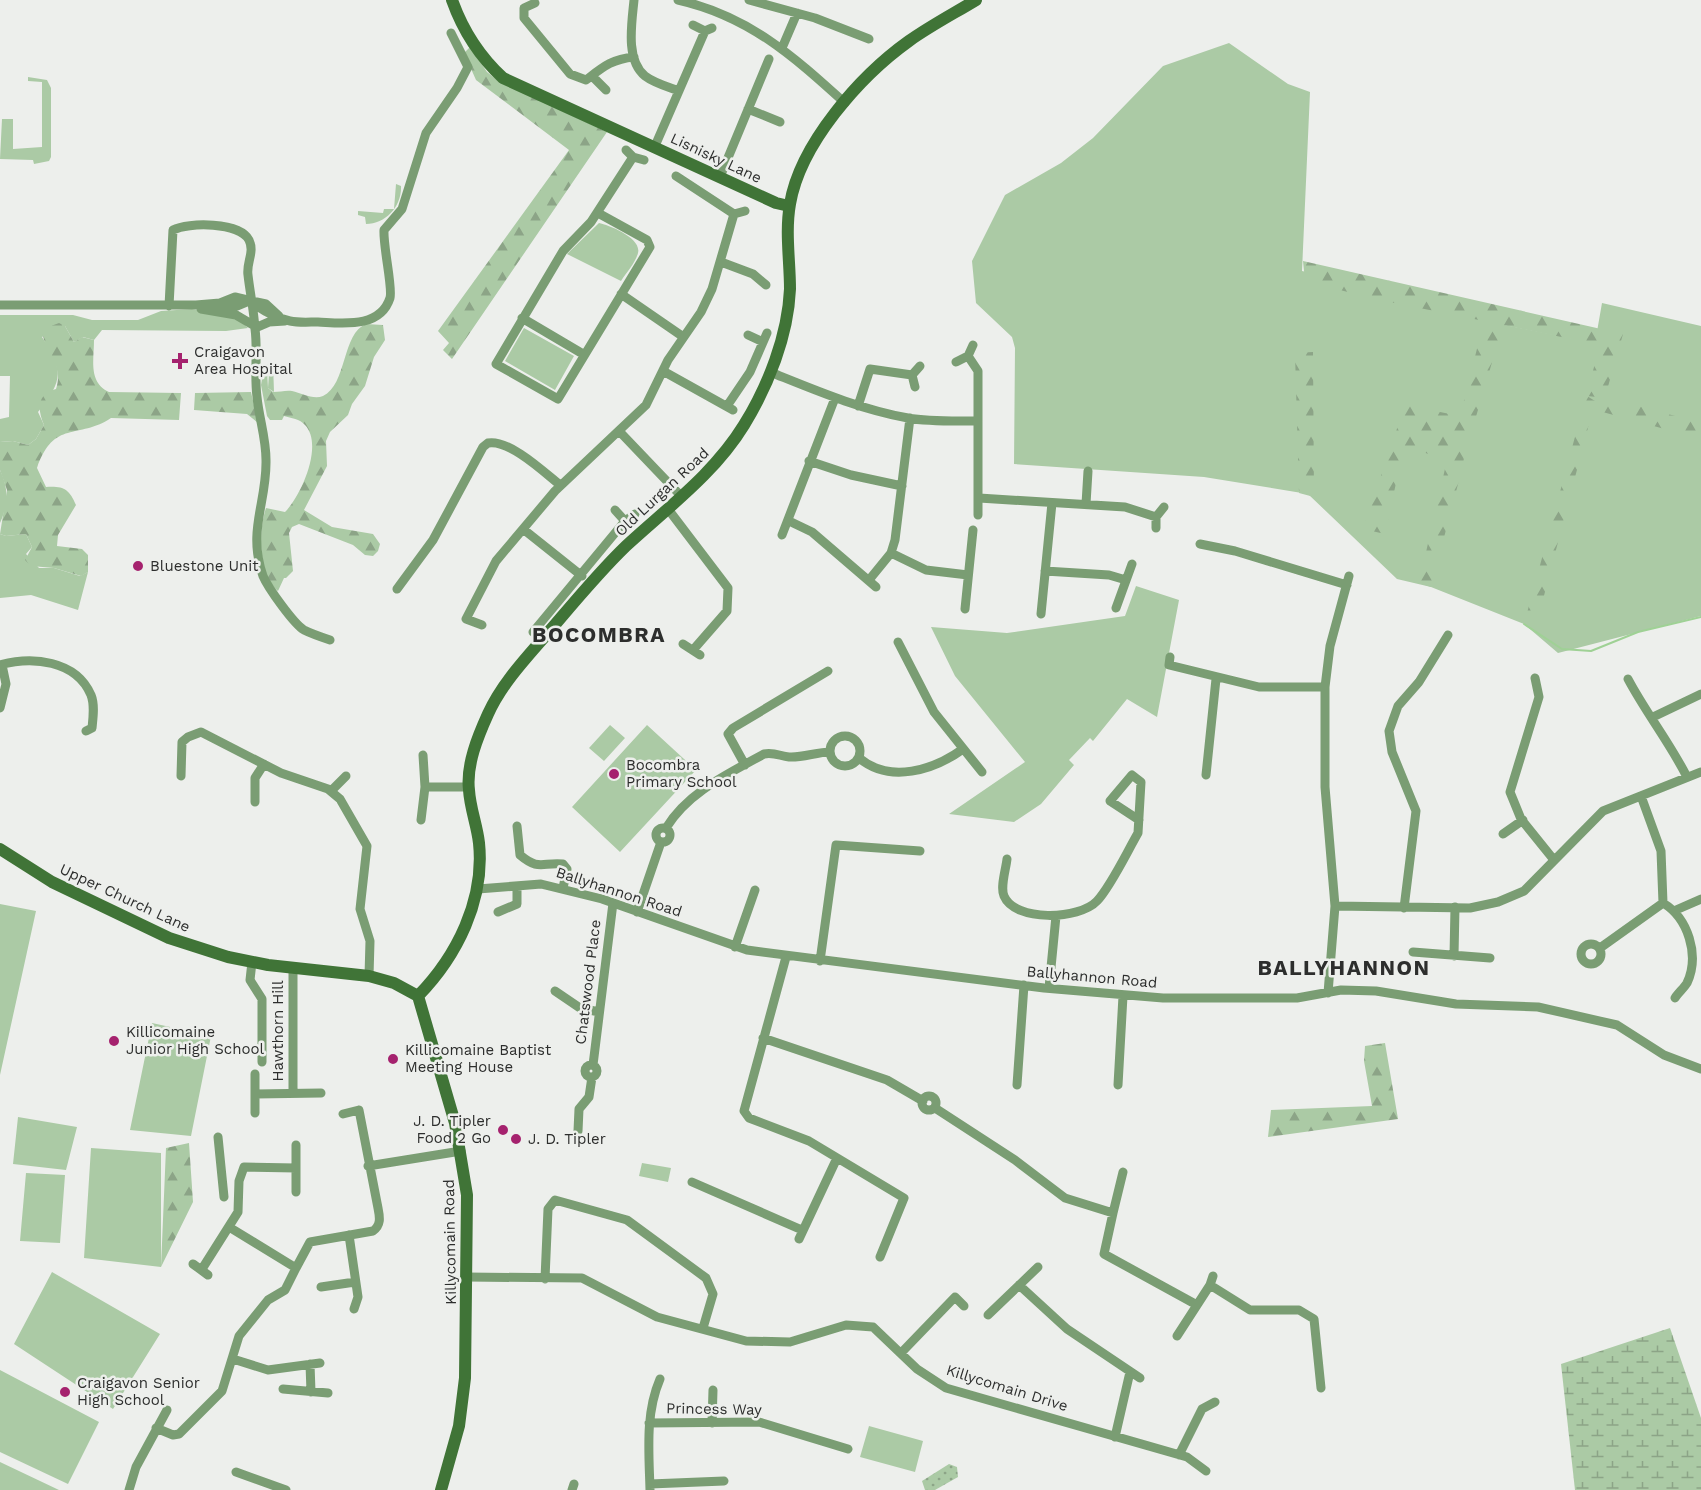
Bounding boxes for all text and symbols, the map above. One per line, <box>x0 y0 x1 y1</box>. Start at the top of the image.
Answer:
street label: Lisnisky Lane <box>668 129 764 187</box>
place label: Craigavon Area Hospital <box>194 343 293 378</box>
marker: Craigavon Area Hospital <box>171 352 189 370</box>
street label: Old Lurgan Road <box>611 444 713 540</box>
place label: Bluestone Unit <box>150 557 259 575</box>
marker: Bluestone Unit <box>131 559 145 573</box>
district label: BOCOMBRA <box>532 622 666 647</box>
place label: Bocombra Primary School <box>626 756 737 791</box>
marker: Bocombra Primary School <box>607 767 621 781</box>
street label: Upper Church Lane <box>57 860 193 936</box>
street label: Ballyhannon Road <box>554 863 684 921</box>
street label: Chatswood Place <box>571 919 605 1045</box>
district label: BALLYHANNON <box>1257 955 1431 980</box>
street label: Ballyhannon Road <box>1026 962 1158 992</box>
street label: Hawthorn Hill <box>269 980 287 1082</box>
place label: Killicomaine Junior High School <box>126 1023 264 1058</box>
marker: Killicomaine Junior High School <box>107 1034 121 1048</box>
place label: Killicomaine Baptist Meeting House <box>405 1041 552 1076</box>
marker: Killicomaine Baptist Meeting House <box>386 1052 400 1066</box>
place label: J. D. Tipler Food 2 Go <box>413 1112 491 1147</box>
marker: J. D. Tipler Food 2 Go <box>496 1123 510 1137</box>
place label: J. D. Tipler <box>528 1130 606 1148</box>
marker: J. D. Tipler <box>509 1132 523 1146</box>
street label: Killycomain Road <box>440 1179 460 1305</box>
street label: Killycomain Drive <box>944 1361 1070 1415</box>
place label: Craigavon Senior High School <box>77 1374 200 1409</box>
marker: Craigavon Senior High School <box>58 1385 72 1399</box>
street label: Princess Way <box>666 1399 762 1419</box>

